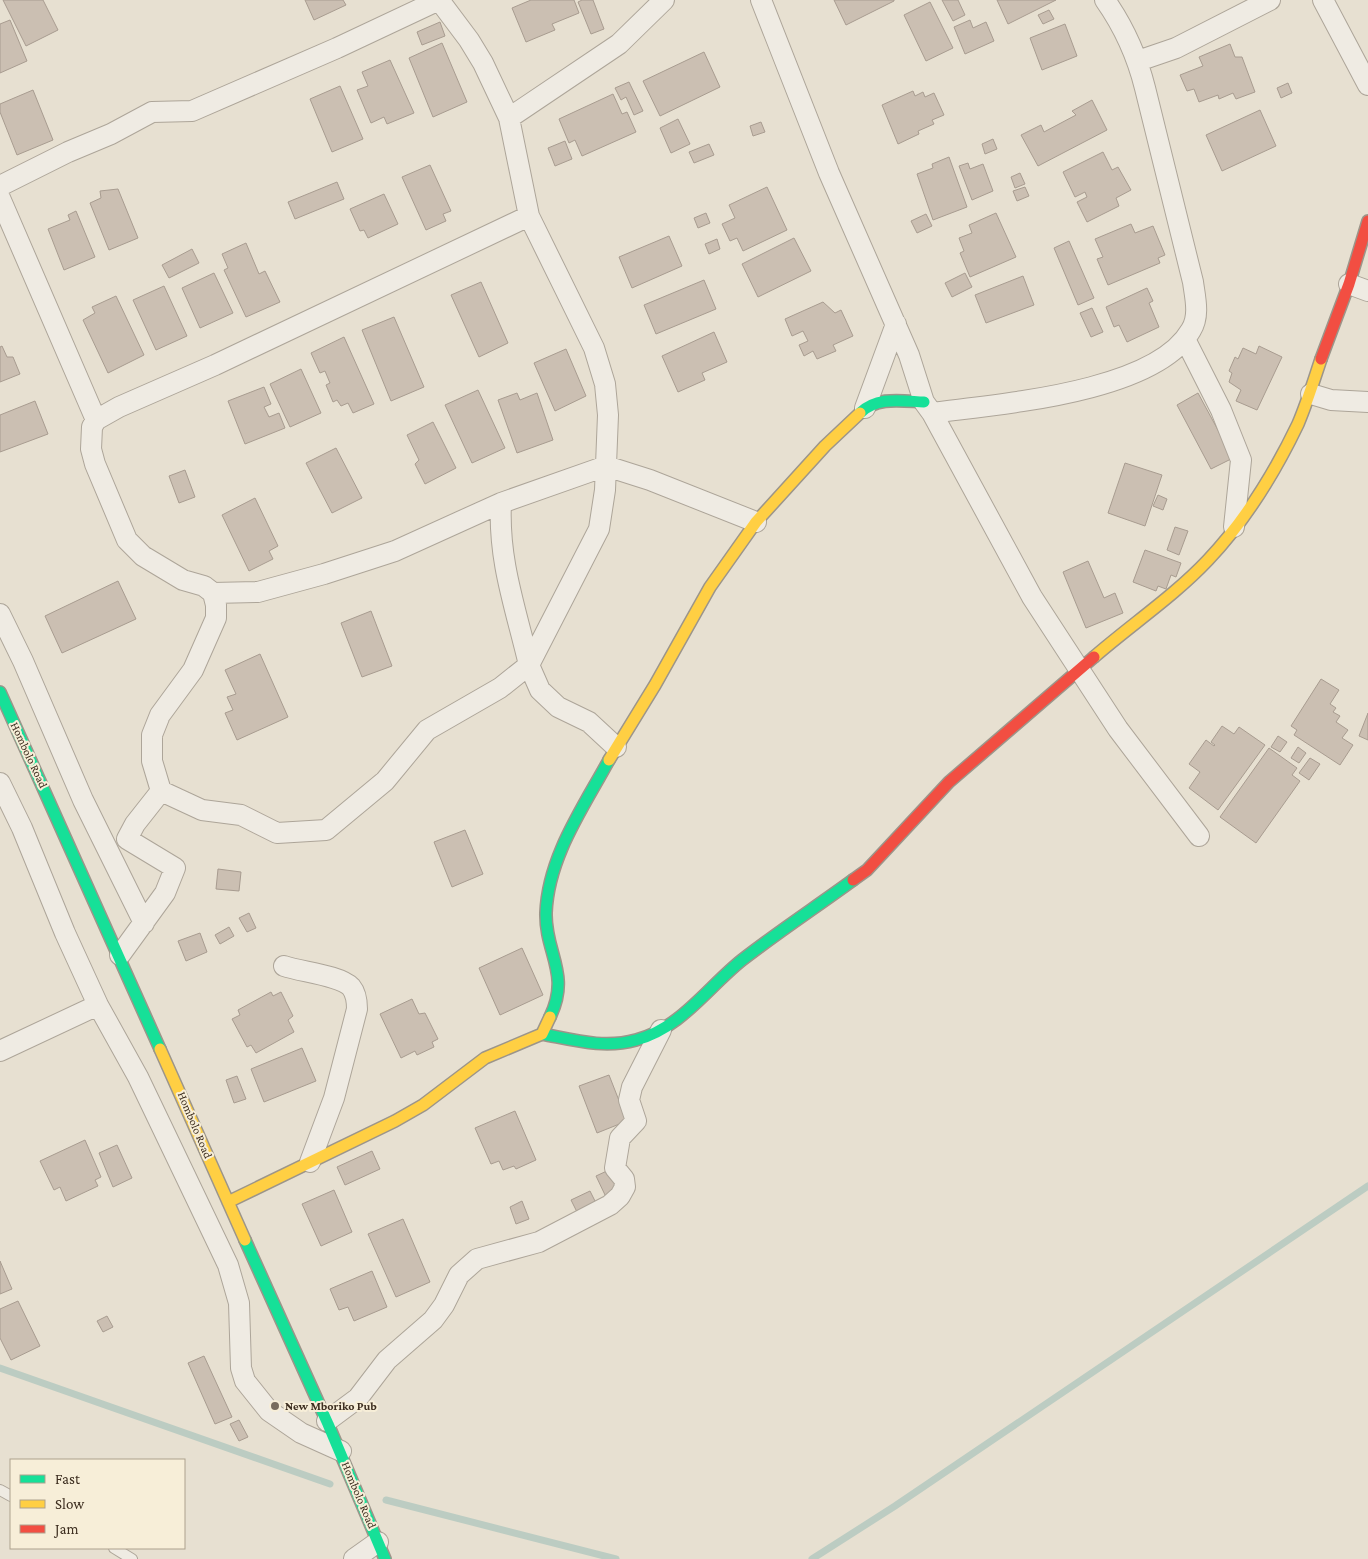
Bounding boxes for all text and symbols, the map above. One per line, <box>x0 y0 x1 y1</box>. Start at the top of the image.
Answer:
street label: Hombolo Road <box>8 720 51 791</box>
street label: Hombolo Road <box>175 1089 216 1161</box>
place label: New Mboriko Pub <box>285 1399 377 1413</box>
marker: New Mboriko Pub <box>269 1400 281 1412</box>
legend <box>10 1459 185 1549</box>
street label: Hombolo Road <box>339 1459 380 1531</box>
text: Fast <box>55 1471 81 1487</box>
text: Slow <box>55 1496 85 1512</box>
text: Jam <box>53 1521 78 1538</box>

